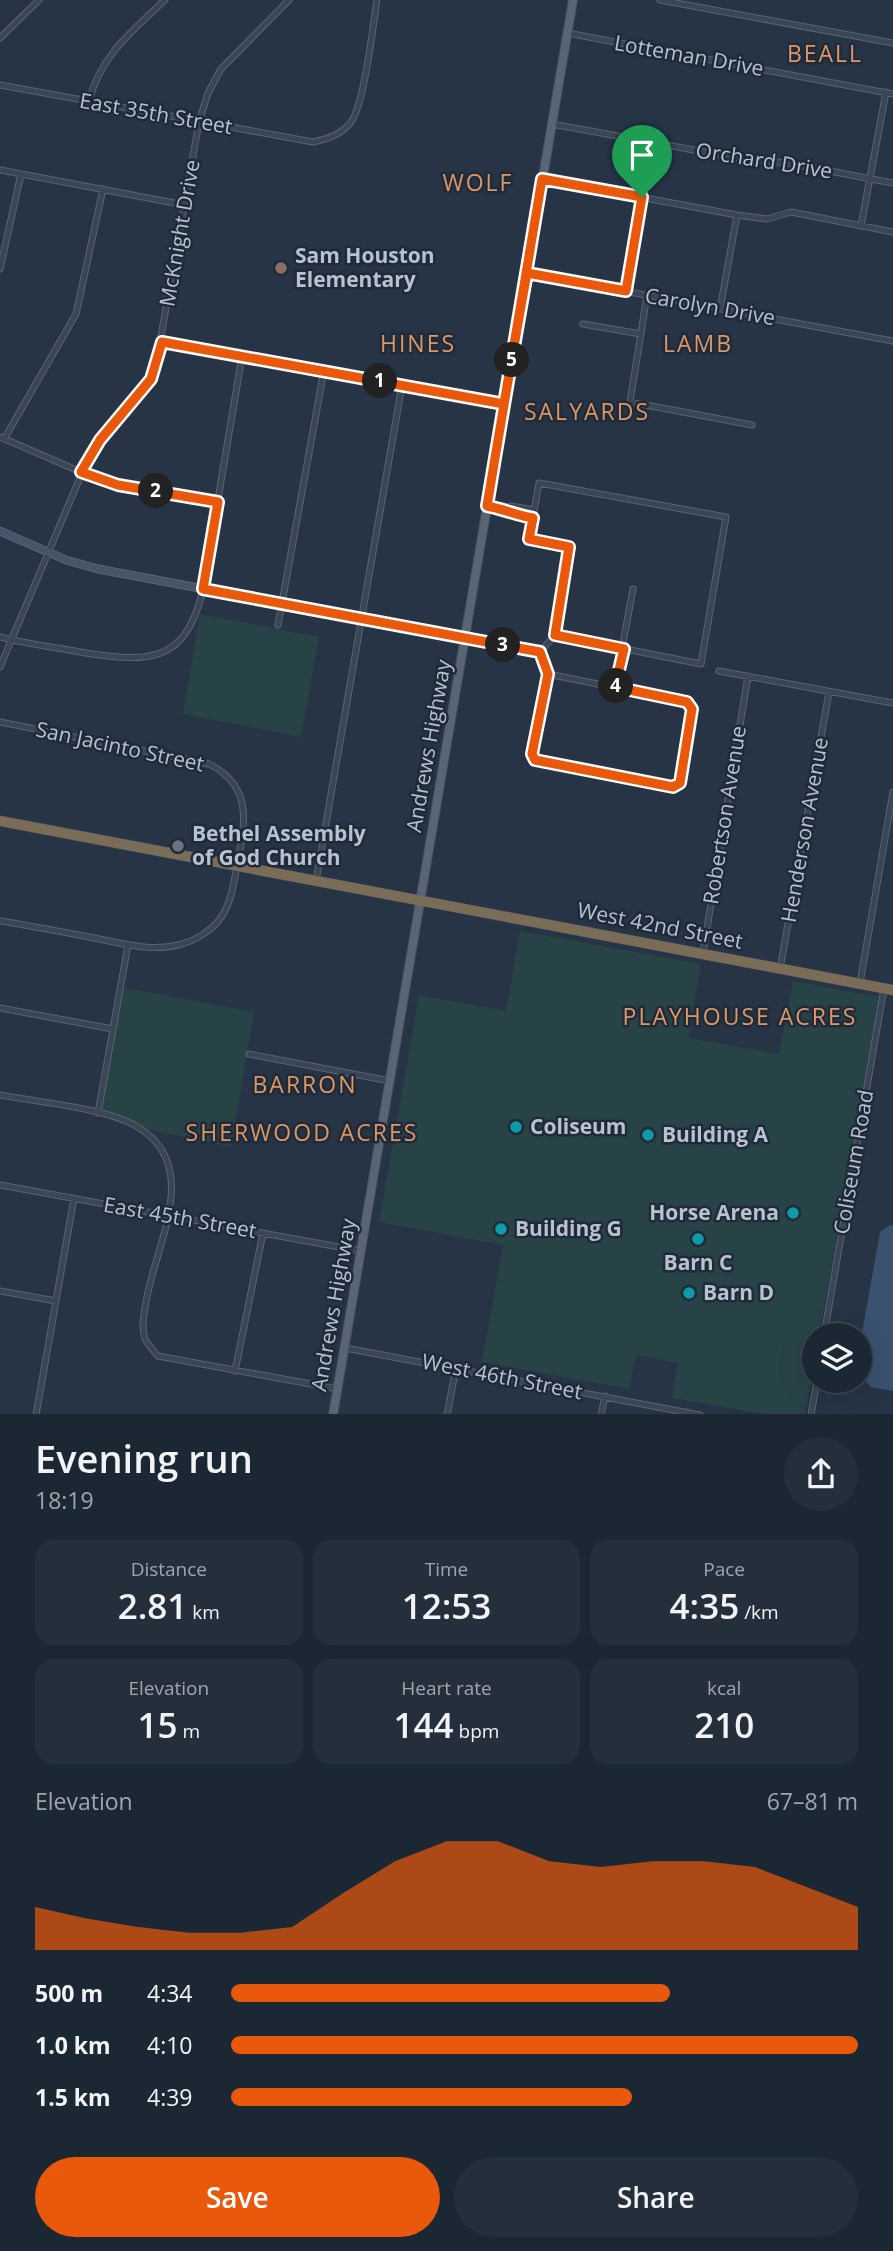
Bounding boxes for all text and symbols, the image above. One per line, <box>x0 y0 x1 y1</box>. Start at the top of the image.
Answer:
street label: Lotteman Drive <box>612 28 766 82</box>
district label: BEALL <box>787 37 863 69</box>
street label: East 35th Street <box>78 86 235 140</box>
pin <box>612 125 672 197</box>
street label: Orchard Drive <box>694 135 834 185</box>
icon: arrive <box>623 136 661 174</box>
street label: McKnight Drive <box>152 157 206 308</box>
district label: WOLF <box>442 166 514 198</box>
place label: Sam Houston Elementary <box>295 241 435 293</box>
marker: Sam Houston Elementary <box>273 260 289 276</box>
street label: Carolyn Drive <box>643 281 777 331</box>
district label: HINES <box>380 327 456 359</box>
district label: LAMB <box>663 327 733 359</box>
pin: 5 <box>494 342 530 378</box>
text: 5 <box>506 346 517 372</box>
pin: 1 <box>362 364 398 398</box>
text: 1 <box>374 367 385 393</box>
district label: SALYARDS <box>524 395 650 427</box>
pin: 2 <box>138 474 174 508</box>
text: 2 <box>150 477 161 503</box>
pin: 3 <box>486 628 520 662</box>
text: 3 <box>497 631 508 657</box>
street label: Andrews Highway <box>399 657 457 834</box>
pin: 4 <box>598 668 634 704</box>
text: 4 <box>610 672 621 698</box>
street label: San Jacinto Street <box>34 715 207 778</box>
street label: Robertson Avenue <box>696 724 752 906</box>
street label: Henderson Avenue <box>774 735 834 925</box>
place label: Bethel Assembly of God Church <box>192 819 366 871</box>
marker: Bethel Assembly of God Church <box>170 838 186 854</box>
street label: West 42nd Street <box>575 895 745 955</box>
district label: PLAYHOUSE ACRES <box>623 1000 857 1032</box>
district label: BARRON <box>253 1068 358 1100</box>
street label: Coliseum Road <box>827 1087 879 1236</box>
place label: Coliseum <box>530 1112 626 1140</box>
district label: SHERWOOD ACRES <box>186 1116 418 1148</box>
marker: Coliseum <box>508 1119 524 1135</box>
place label: Building A <box>662 1120 769 1148</box>
marker: Building A <box>640 1127 656 1143</box>
street label: East 45th Street <box>102 1190 259 1244</box>
place label: Horse Arena <box>649 1198 779 1226</box>
marker: Horse Arena <box>785 1205 801 1221</box>
place label: Building G <box>515 1214 622 1242</box>
street label: Andrews Highway <box>304 1216 362 1393</box>
marker: Building G <box>493 1221 509 1237</box>
marker: Barn C <box>690 1231 706 1247</box>
place label: Barn C <box>664 1248 732 1276</box>
place label: Barn D <box>703 1278 774 1306</box>
marker: Barn D <box>681 1285 697 1301</box>
map controls <box>802 1323 872 1393</box>
button: layers <box>802 1323 872 1393</box>
street label: West 46th Street <box>420 1347 585 1405</box>
text: Evening run <box>35 1432 253 1484</box>
button: share <box>784 1437 858 1511</box>
text: 18:19 <box>35 1484 94 1516</box>
text: Distance <box>131 1556 207 1582</box>
text: Time <box>425 1556 468 1582</box>
text: Pace <box>703 1556 745 1582</box>
text: 2.81 <box>118 1582 187 1629</box>
text: 12:53 <box>402 1582 491 1629</box>
text: 4:35 <box>670 1582 739 1629</box>
text: km <box>187 1599 220 1625</box>
text: /km <box>739 1599 779 1625</box>
text: Elevation <box>128 1675 209 1701</box>
text: Heart rate <box>401 1675 492 1701</box>
text: kcal <box>707 1675 741 1701</box>
text: 15 <box>138 1701 178 1748</box>
text: 144 <box>394 1701 454 1748</box>
text: 210 <box>694 1701 754 1748</box>
text: m <box>178 1718 200 1744</box>
text: bpm <box>454 1718 499 1744</box>
text: Elevation <box>35 1785 133 1817</box>
text: 67–81 m <box>767 1785 858 1817</box>
text: 500 m <box>35 1977 103 2009</box>
text: 4:34 <box>147 1977 193 2009</box>
text: 1.0 km <box>35 2029 111 2061</box>
text: 4:10 <box>147 2029 193 2061</box>
text: 1.5 km <box>35 2081 111 2113</box>
text: 4:39 <box>147 2081 193 2113</box>
button: Save <box>35 2157 440 2237</box>
button: Share <box>454 2157 858 2237</box>

